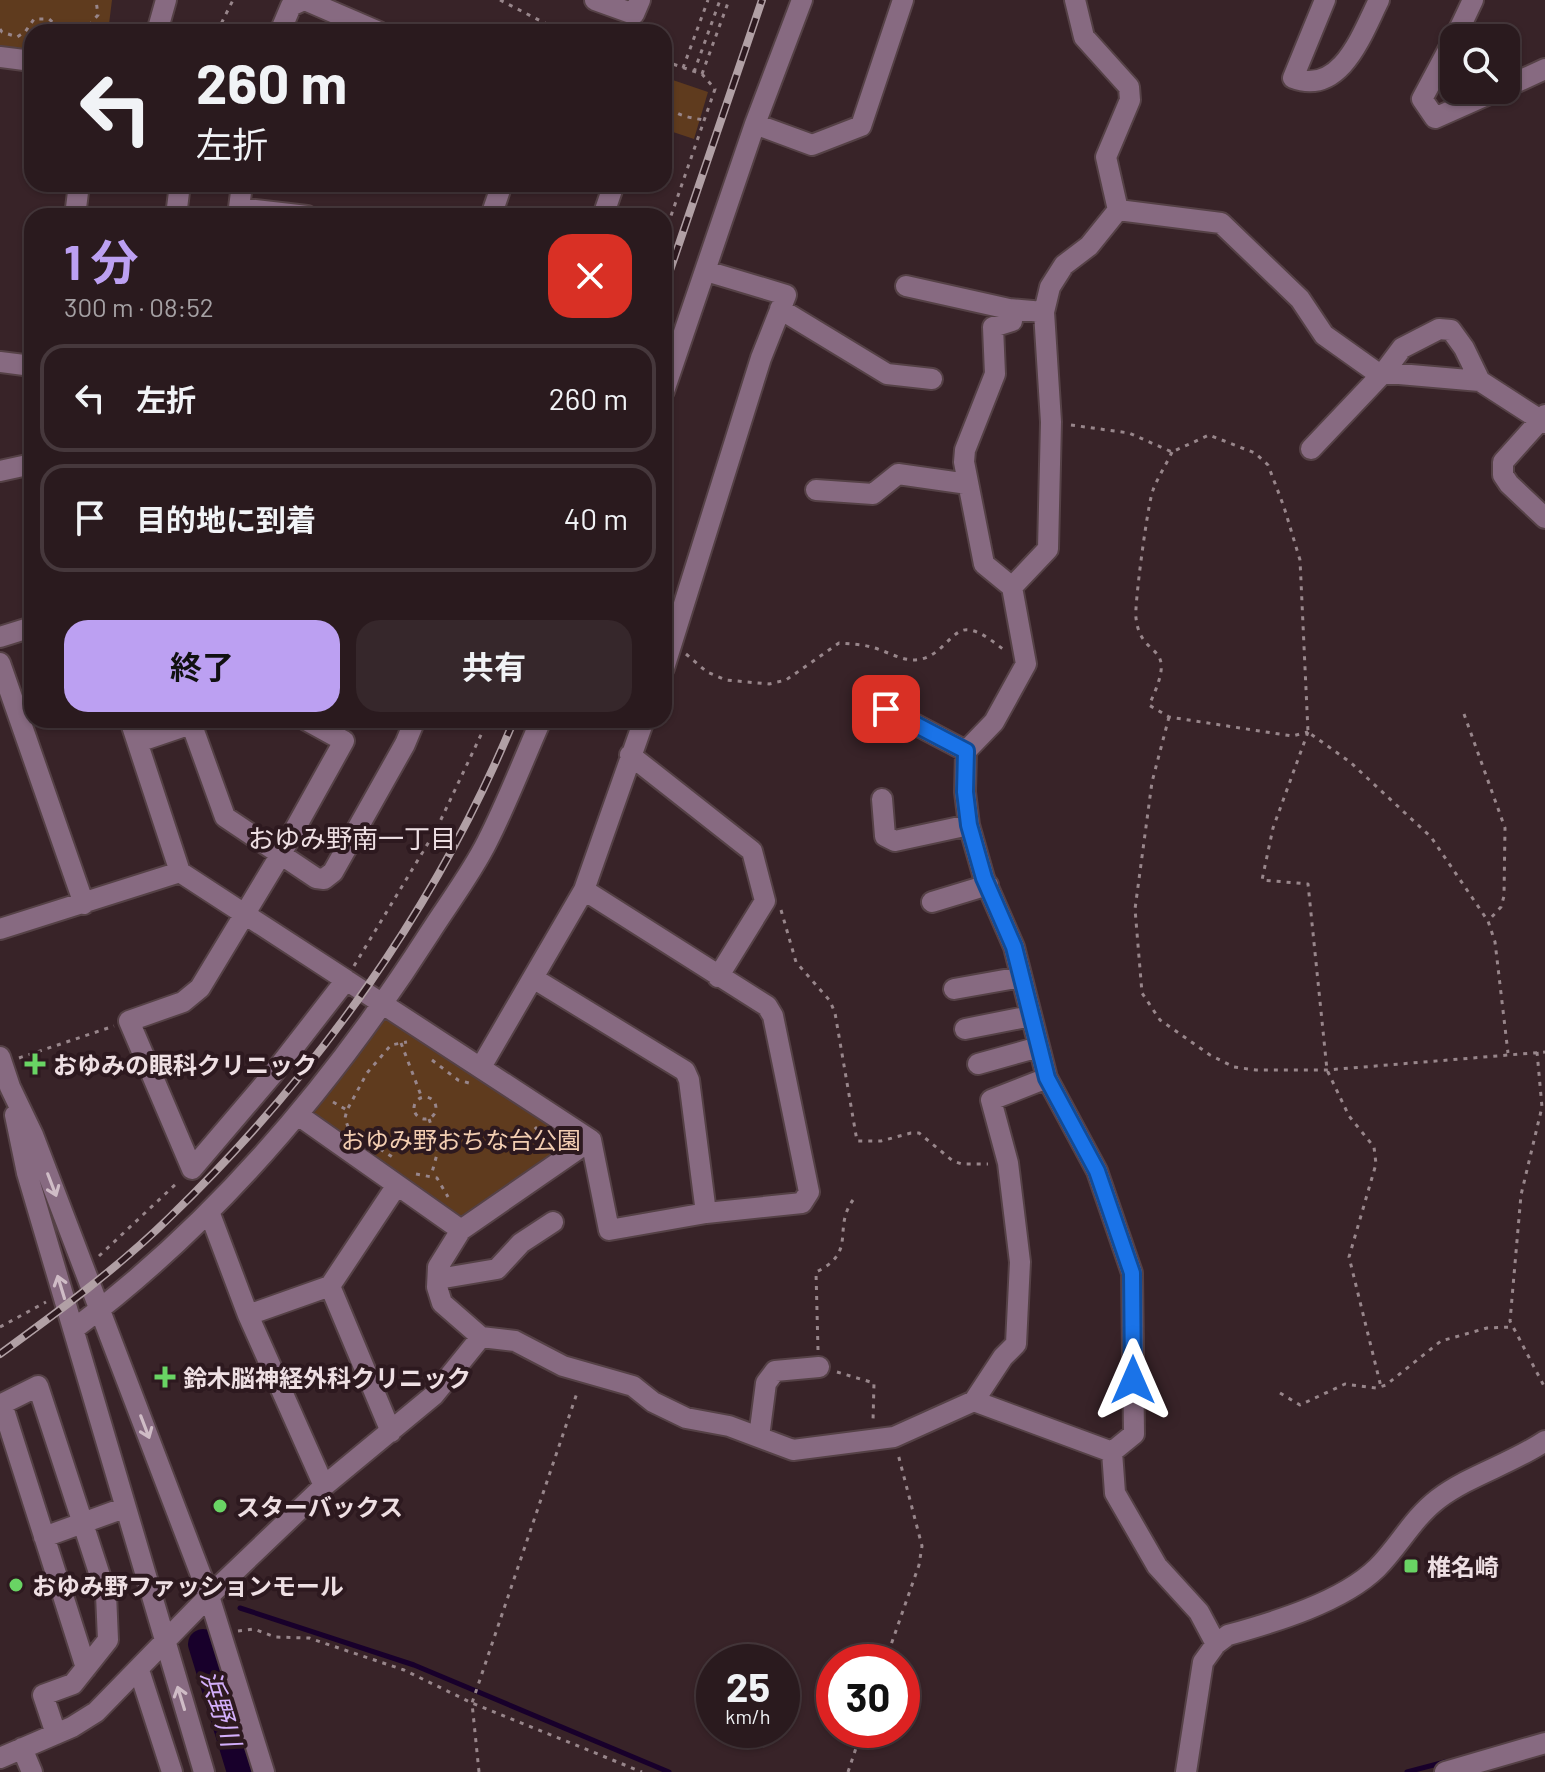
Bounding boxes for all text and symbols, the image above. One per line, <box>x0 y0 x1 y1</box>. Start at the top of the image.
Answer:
map controls <box>1440 24 1520 104</box>
button: search <box>1440 24 1520 104</box>
text: 260 m <box>196 48 347 115</box>
icon: left <box>64 56 168 160</box>
text: 左折 <box>196 122 268 165</box>
text: 1 分 <box>64 232 139 290</box>
button: close <box>548 234 632 318</box>
text: 300 m · 08:52 <box>64 291 214 322</box>
icon: left <box>68 376 112 420</box>
text: 260 m <box>549 380 628 416</box>
text: 左折 <box>136 381 196 417</box>
icon: arrive <box>68 496 112 540</box>
text: 40 m <box>564 500 628 536</box>
text: 目的地に到着 <box>136 501 316 537</box>
button: 終了 <box>64 620 340 712</box>
button: 共有 <box>356 620 632 712</box>
pin <box>852 675 920 743</box>
icon: arrive <box>864 687 908 731</box>
district label: おゆみ野南一丁目 <box>248 822 456 853</box>
place label: おゆみの眼科クリニック <box>53 1050 317 1079</box>
marker: おゆみの眼科クリニック <box>24 1053 46 1075</box>
park label: おゆみ野おちな台公園 <box>341 1125 581 1154</box>
one-way arrow <box>46 1172 60 1196</box>
one-way arrow <box>53 1274 68 1300</box>
position arrow <box>1091 1338 1175 1422</box>
place label: 鈴木脳神経外科クリニック <box>183 1363 471 1392</box>
marker: 鈴木脳神経外科クリニック <box>154 1366 176 1388</box>
one-way arrow <box>139 1414 153 1439</box>
place label: スターバックス <box>236 1492 403 1521</box>
marker: スターバックス <box>211 1497 229 1515</box>
place label: 椎名崎 <box>1427 1552 1499 1581</box>
marker: 椎名崎 <box>1402 1557 1420 1575</box>
place label: おゆみ野ファッションモール <box>32 1571 344 1600</box>
marker: おゆみ野ファッションモール <box>7 1576 25 1594</box>
speed limit sign: 30 <box>816 1644 920 1748</box>
text: 25 <box>726 1662 770 1710</box>
water label: 浜野川 <box>196 1666 249 1753</box>
one-way arrow <box>173 1685 188 1711</box>
text: km/h <box>725 1704 771 1728</box>

